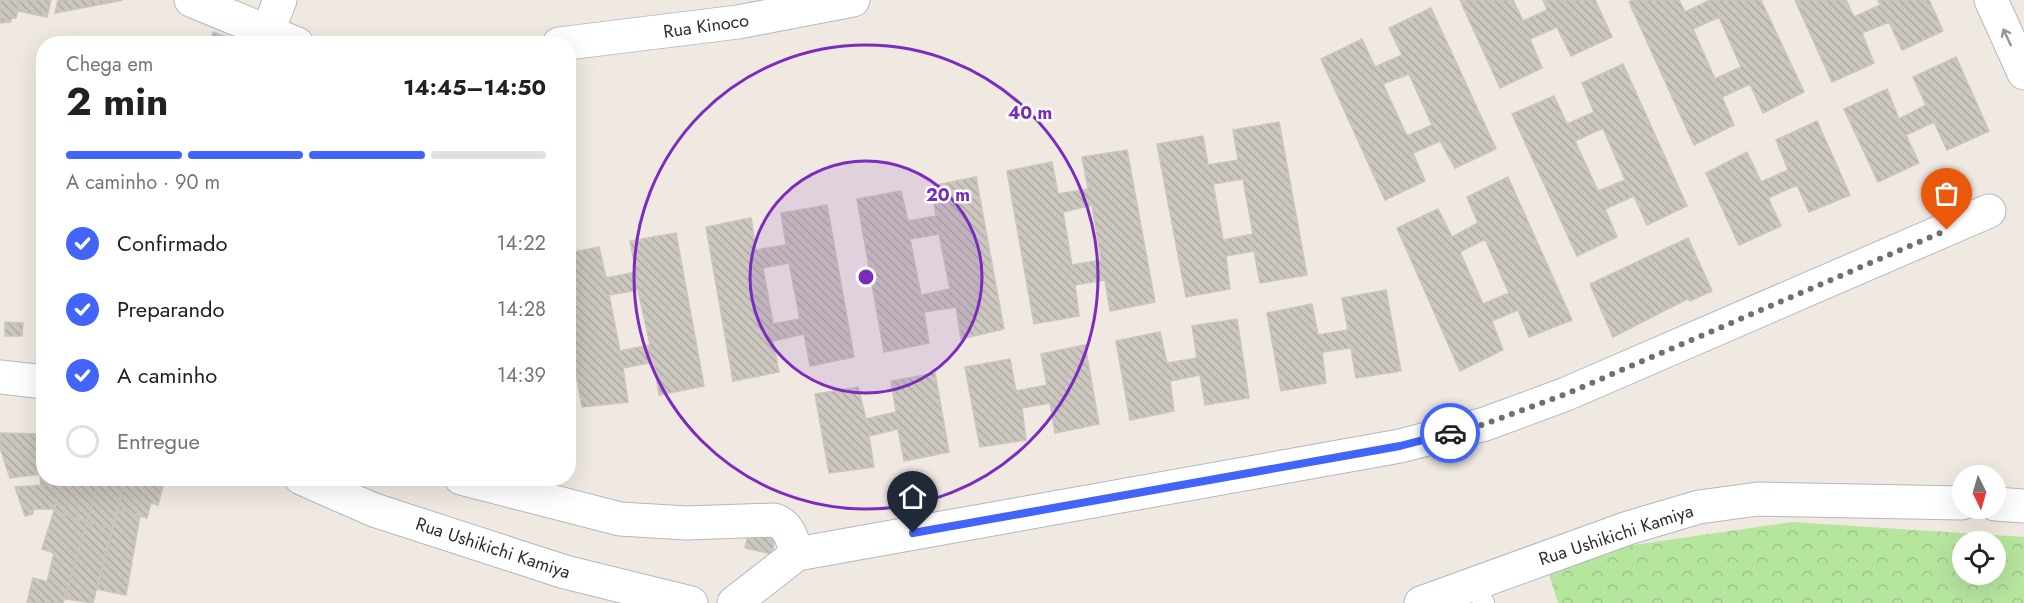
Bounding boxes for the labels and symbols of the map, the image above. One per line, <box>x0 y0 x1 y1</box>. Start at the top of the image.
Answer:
street label: Rua Kinoco <box>662 7 751 45</box>
one-way arrow <box>2001 28 2013 46</box>
text: 40 m <box>1008 100 1052 126</box>
pin <box>1921 168 1972 230</box>
text: 20 m <box>926 182 970 208</box>
centre of rings <box>856 267 876 287</box>
courier <box>1420 403 1480 463</box>
north arrow <box>1952 465 2006 519</box>
pin <box>887 471 938 533</box>
street label: Rua Ushikichi Kamiya <box>1535 498 1697 572</box>
street label: Rua Ushikichi Kamiya <box>412 511 574 585</box>

